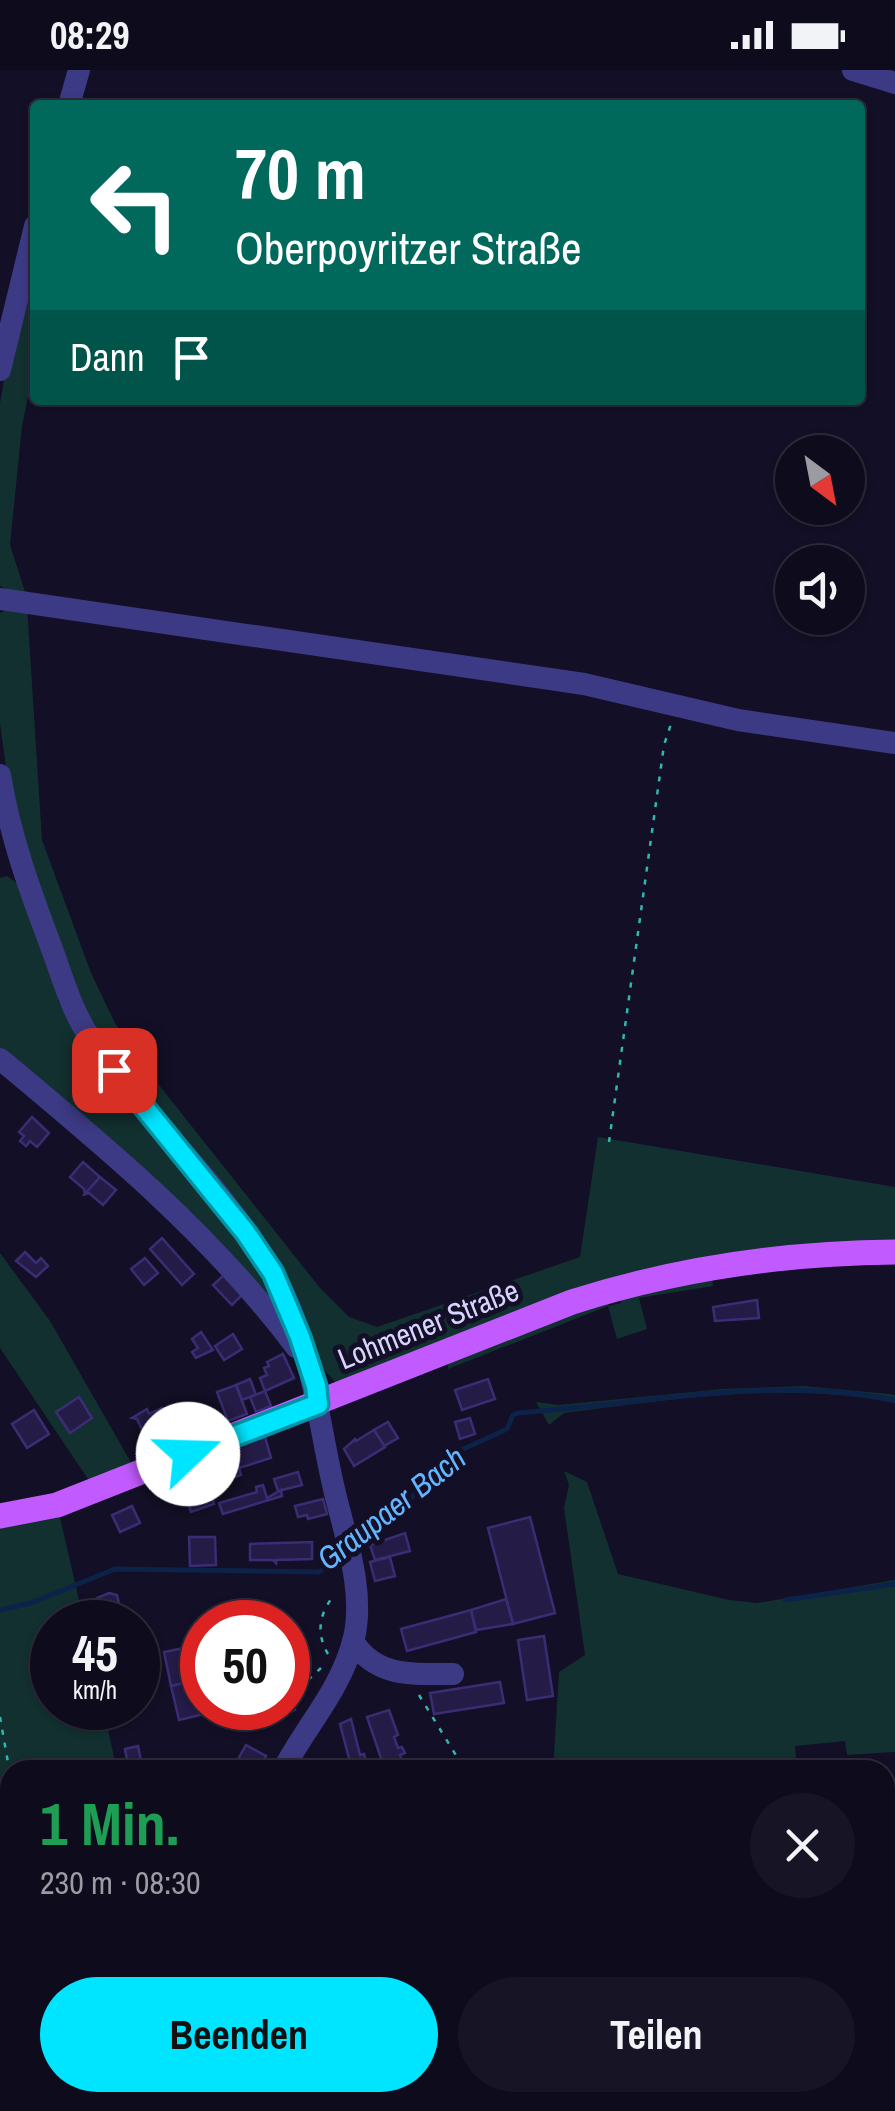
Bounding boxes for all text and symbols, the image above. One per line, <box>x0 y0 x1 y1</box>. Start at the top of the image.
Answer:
text: 08:29 <box>50 10 130 61</box>
text: 70 m <box>235 127 366 221</box>
icon: left <box>70 140 200 270</box>
text: Oberpoyritzer Straße <box>235 217 582 278</box>
icon: arrive <box>164 330 219 385</box>
text: Dann <box>70 332 144 383</box>
north arrow <box>775 435 865 525</box>
map controls <box>775 435 865 635</box>
button: sound <box>775 545 865 635</box>
pin <box>72 1028 157 1113</box>
icon: arrive <box>87 1043 142 1098</box>
street label: Lohmener Straße <box>332 1270 524 1378</box>
position arrow <box>136 1402 240 1506</box>
water label: Graupaer Bach <box>308 1436 474 1580</box>
speed limit sign: 50 <box>180 1600 310 1730</box>
text: 45 <box>72 1619 118 1687</box>
text: km/h <box>73 1673 117 1707</box>
text: 1 Min. <box>40 1783 179 1864</box>
button: close <box>750 1793 855 1898</box>
text: 230 m · 08:30 <box>40 1861 200 1904</box>
button: Beenden <box>40 1977 438 2092</box>
button: Teilen <box>458 1977 855 2092</box>

